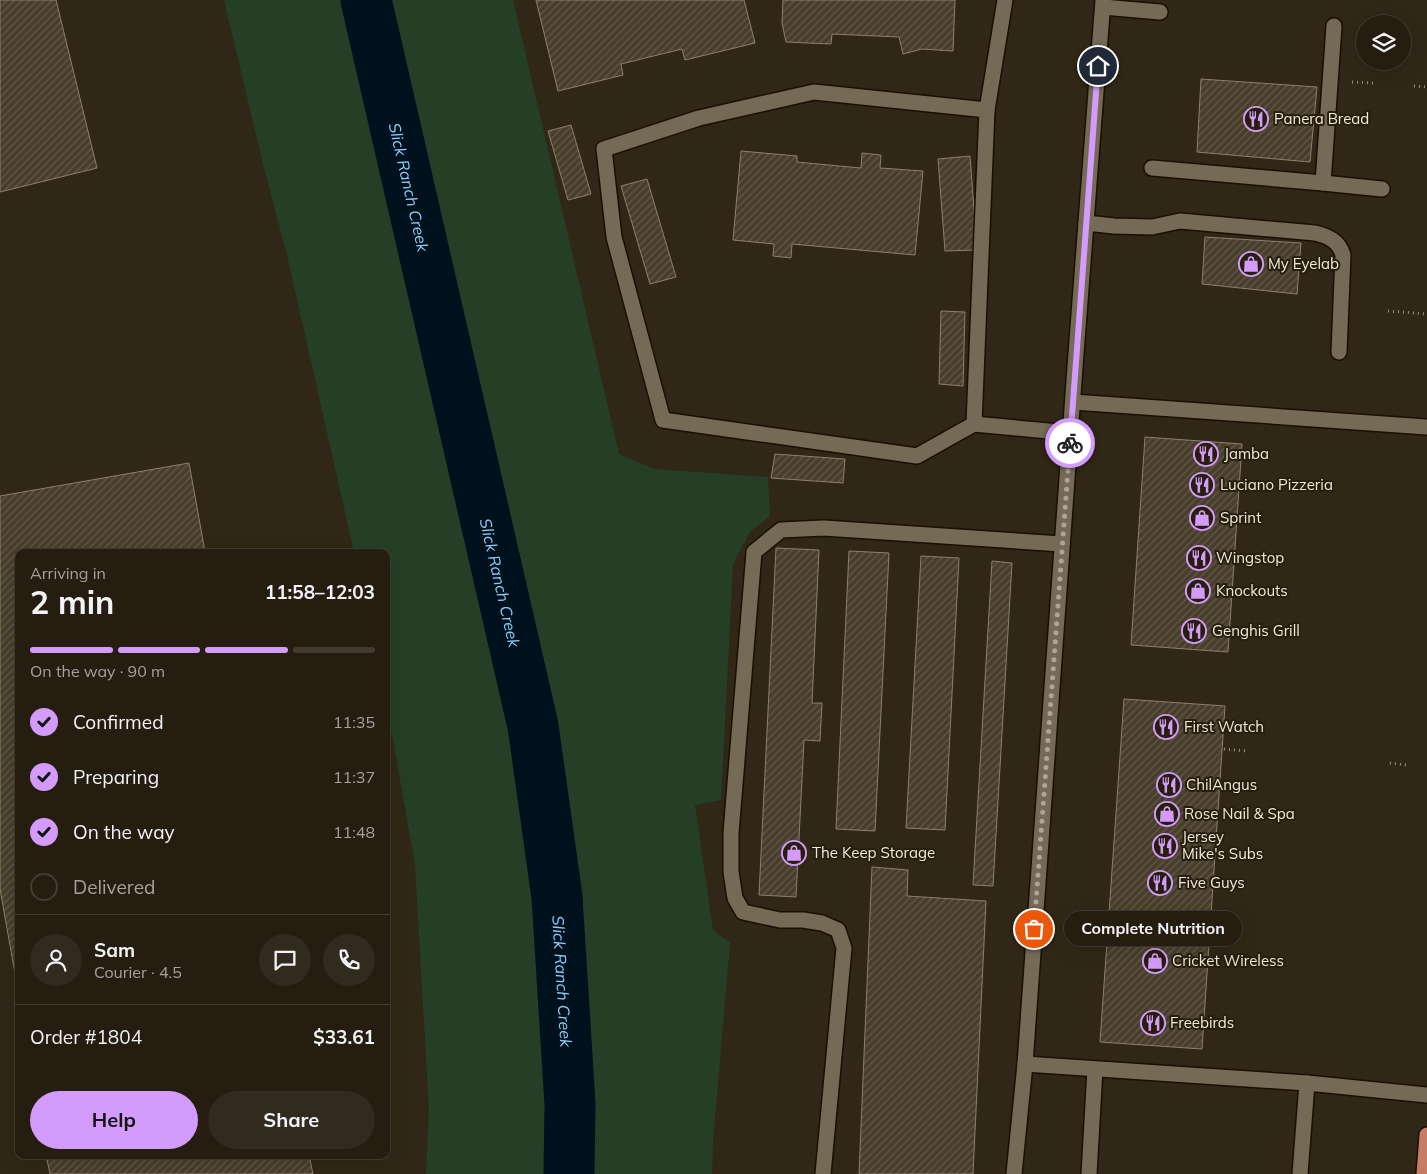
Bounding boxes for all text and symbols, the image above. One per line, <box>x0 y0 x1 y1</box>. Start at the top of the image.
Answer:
map controls <box>1356 15 1411 70</box>
button: layers <box>1356 15 1411 70</box>
pin <box>1077 45 1119 87</box>
icon: home <box>1084 52 1112 80</box>
restaurant icon: Panera Bread <box>1243 106 1269 132</box>
place label: Panera Bread <box>1274 109 1369 128</box>
water label: Slick Ranch Creek <box>385 121 434 254</box>
shop icon: My Eyelab <box>1238 251 1264 277</box>
place label: My Eyelab <box>1268 254 1339 273</box>
courier <box>1045 418 1095 468</box>
icon: bike <box>1056 429 1084 457</box>
restaurant icon: Jamba <box>1193 441 1219 467</box>
place label: Jamba <box>1224 444 1269 463</box>
restaurant icon: Luciano Pizzeria <box>1189 472 1215 498</box>
place label: Luciano Pizzeria <box>1220 475 1333 494</box>
shop icon: Sprint <box>1189 505 1215 531</box>
place label: Sprint <box>1220 508 1261 527</box>
water label: Slick Ranch Creek <box>476 516 525 650</box>
restaurant icon: Wingstop <box>1186 545 1212 571</box>
place label: Wingstop <box>1216 548 1284 567</box>
text: Arriving in <box>30 563 106 583</box>
shop icon: Knockouts <box>1185 578 1211 604</box>
text: 11:58–12:03 <box>265 580 375 604</box>
place label: Knockouts <box>1216 581 1288 600</box>
text: 2 min <box>30 582 114 622</box>
restaurant icon: Genghis Grill <box>1181 618 1207 644</box>
place label: Genghis Grill <box>1212 621 1300 640</box>
text: On the way · 90 m <box>30 661 165 681</box>
icon: check <box>30 708 58 736</box>
text: Confirmed <box>73 710 164 734</box>
text: 11:35 <box>333 712 375 732</box>
restaurant icon: First Watch <box>1153 714 1179 740</box>
place label: First Watch <box>1184 717 1264 736</box>
icon: check <box>30 763 58 791</box>
text: Preparing <box>73 765 159 789</box>
text: 11:37 <box>333 767 375 787</box>
restaurant icon: ChilAngus <box>1156 772 1182 798</box>
place label: ChilAngus <box>1186 775 1257 794</box>
shop icon: Rose Nail & Spa <box>1154 801 1180 827</box>
place label: Rose Nail & Spa <box>1184 804 1295 823</box>
icon: check <box>30 818 58 846</box>
text: On the way <box>73 820 175 844</box>
text: 11:48 <box>333 822 375 842</box>
place label: Jersey Mike's Subs <box>1182 827 1263 863</box>
restaurant icon: Jersey Mike's Subs <box>1152 833 1178 859</box>
shop icon: The Keep Storage <box>781 840 807 866</box>
place label: The Keep Storage <box>812 843 935 862</box>
restaurant icon: Five Guys <box>1147 870 1173 896</box>
place label: Five Guys <box>1178 873 1245 892</box>
text: Delivered <box>73 875 155 899</box>
pin <box>1013 908 1055 950</box>
callout: Complete Nutrition <box>1064 912 1242 946</box>
water label: Slick Ranch Creek <box>548 915 576 1048</box>
icon: bag <box>1020 915 1048 943</box>
text: Complete Nutrition <box>1081 918 1225 938</box>
button: person <box>30 934 82 986</box>
button: chat <box>259 934 311 986</box>
button: phone <box>323 934 375 986</box>
text: Sam <box>94 938 135 962</box>
shop icon: Cricket Wireless <box>1142 948 1168 974</box>
place label: Cricket Wireless <box>1172 951 1284 970</box>
text: Courier · 4.5 <box>94 962 182 982</box>
restaurant icon: Freebirds <box>1140 1010 1166 1036</box>
place label: Freebirds <box>1170 1013 1234 1032</box>
text: Order #1804 <box>30 1025 142 1049</box>
text: $33.61 <box>313 1025 375 1049</box>
button: Help <box>30 1091 198 1149</box>
button: Share <box>208 1091 375 1149</box>

